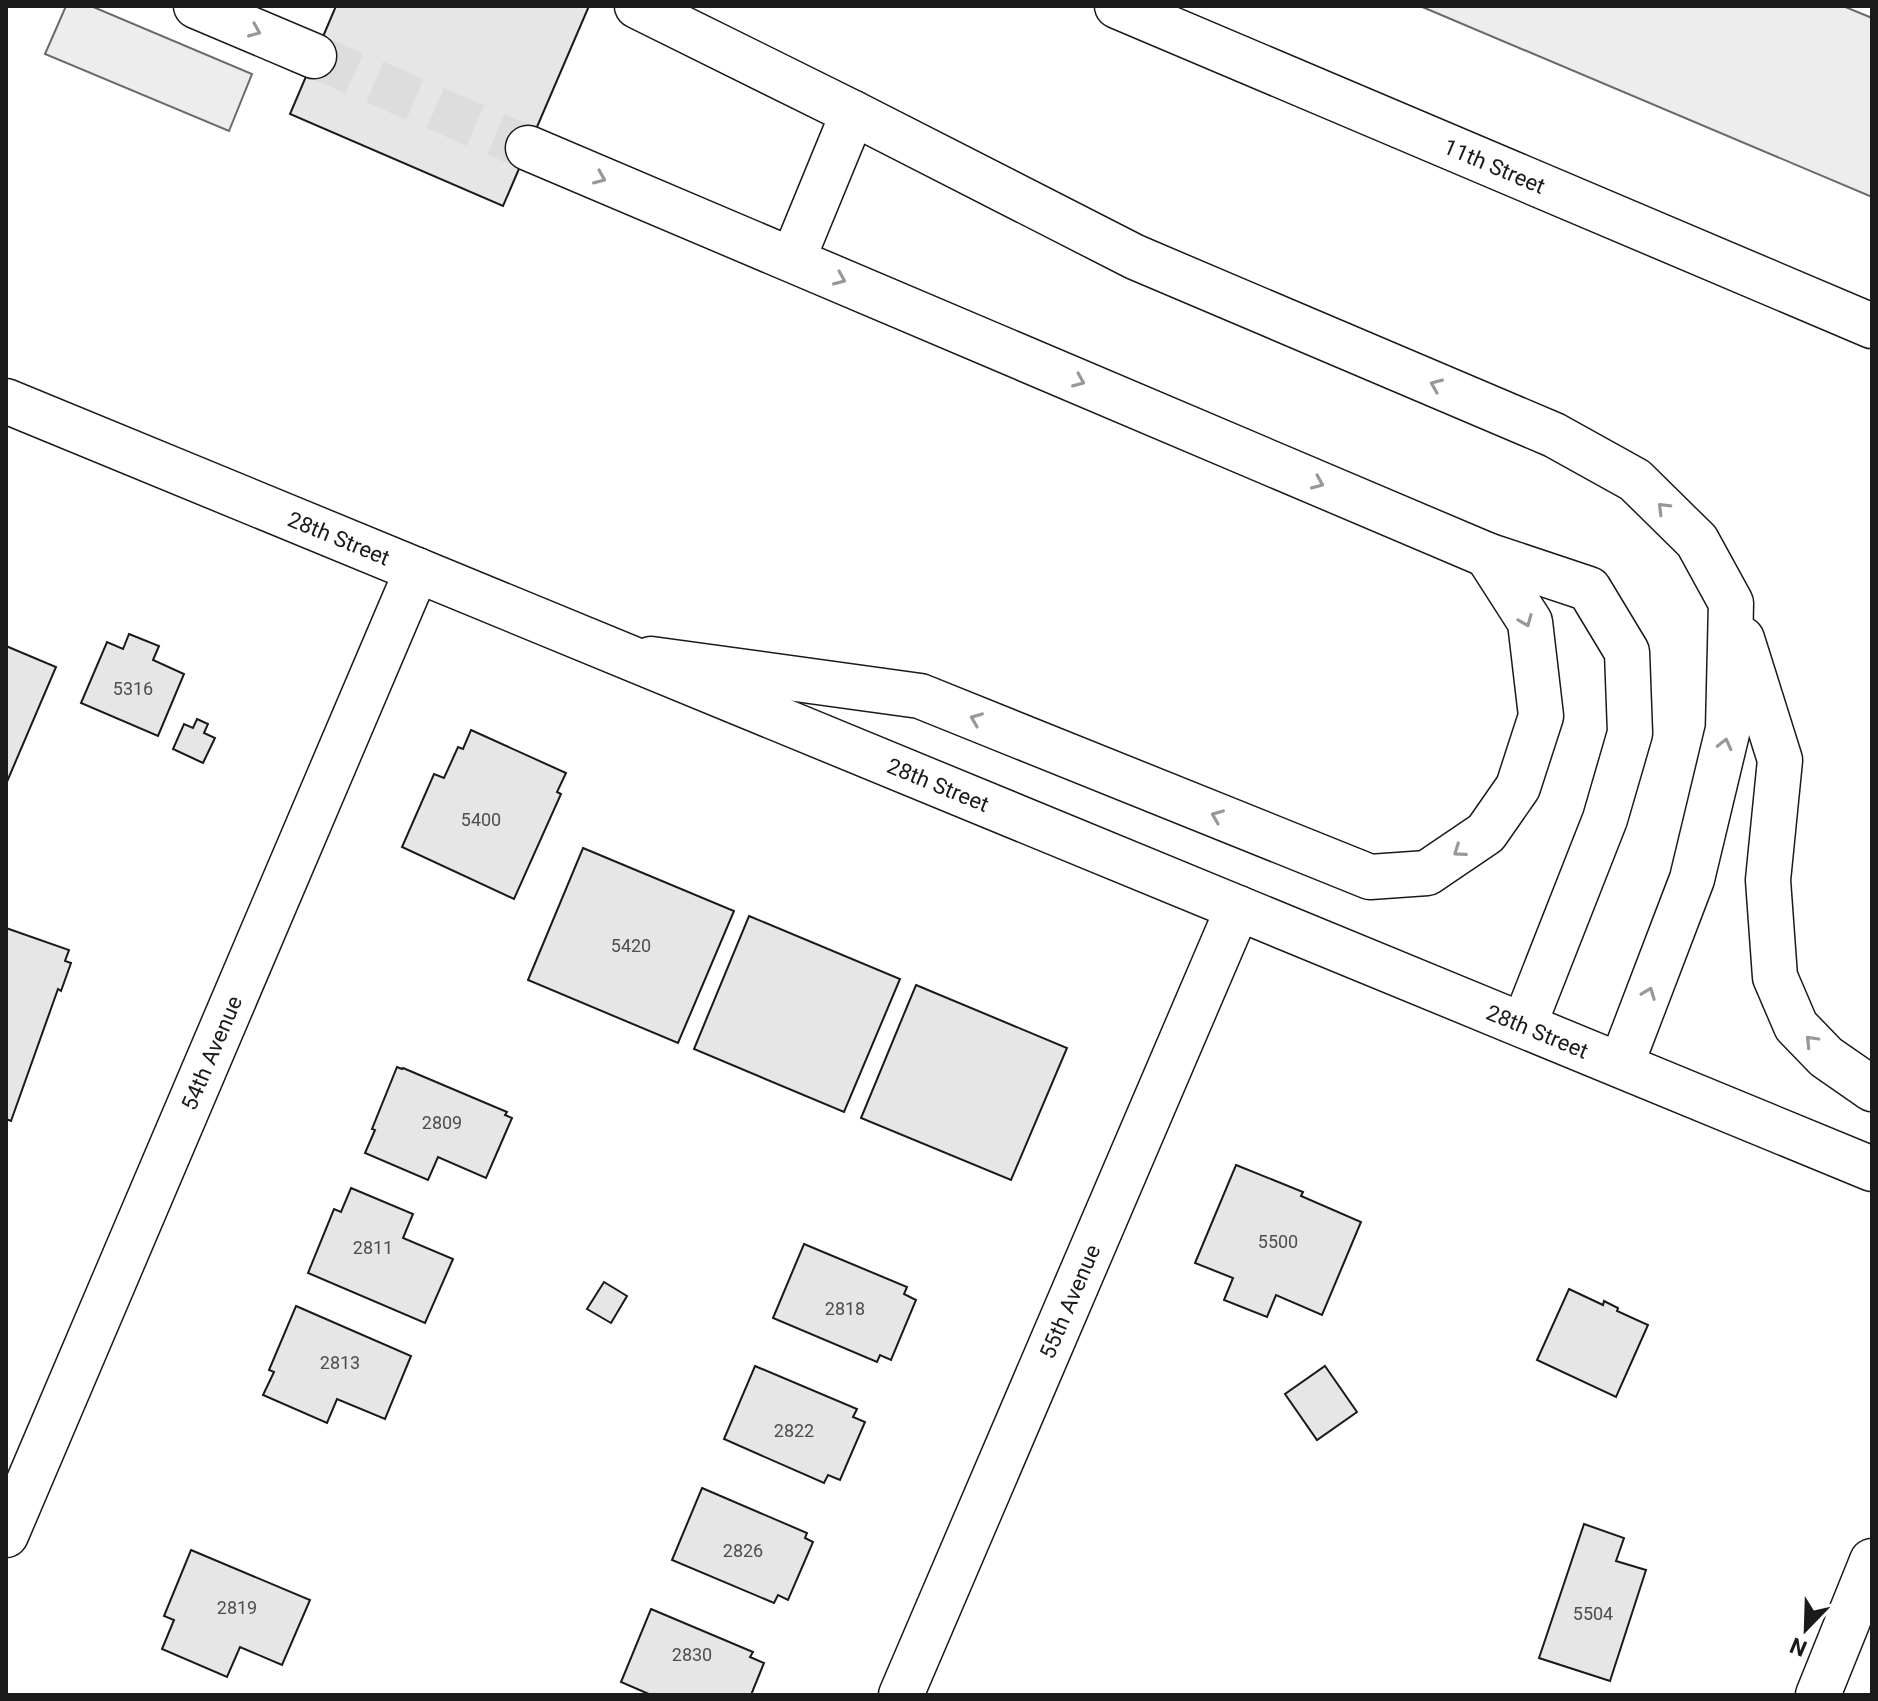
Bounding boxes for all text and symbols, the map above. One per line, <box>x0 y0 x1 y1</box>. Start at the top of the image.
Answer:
one-way arrow <box>247 22 261 38</box>
street label: 11th Street <box>1440 134 1549 199</box>
one-way arrow <box>592 169 606 185</box>
one-way arrow <box>831 270 846 286</box>
one-way arrow <box>1071 372 1085 388</box>
one-way arrow <box>1430 378 1444 395</box>
one-way arrow <box>1310 474 1324 490</box>
one-way arrow <box>1658 502 1672 517</box>
street label: 28th Street <box>284 506 393 571</box>
one-way arrow <box>1516 614 1533 628</box>
house number: 5316 <box>113 678 153 699</box>
one-way arrow <box>970 712 984 729</box>
one-way arrow <box>1715 738 1732 752</box>
street label: 28th Street <box>883 753 992 817</box>
house number: 5400 <box>461 809 501 830</box>
one-way arrow <box>1211 809 1225 826</box>
one-way arrow <box>1453 841 1467 856</box>
house number: 5420 <box>611 935 651 956</box>
one-way arrow <box>1639 986 1656 1000</box>
street label: 54th Avenue <box>176 992 247 1114</box>
street label: 28th Street <box>1483 1000 1592 1064</box>
one-way arrow <box>1806 1036 1820 1050</box>
house number: 2809 <box>422 1112 462 1133</box>
house number: 5500 <box>1258 1231 1298 1252</box>
house number: 2811 <box>353 1237 393 1258</box>
street label: 55th Avenue <box>1035 1241 1105 1363</box>
house number: 2818 <box>825 1298 865 1319</box>
house number: 2813 <box>320 1352 360 1373</box>
house number: 2822 <box>774 1420 814 1441</box>
house number: 2826 <box>723 1540 763 1561</box>
north arrow <box>1766 1589 1846 1669</box>
house number: 2819 <box>217 1597 257 1618</box>
house number: 5504 <box>1573 1603 1613 1624</box>
text: N <box>1786 1632 1810 1661</box>
house number: 2830 <box>672 1644 712 1665</box>

